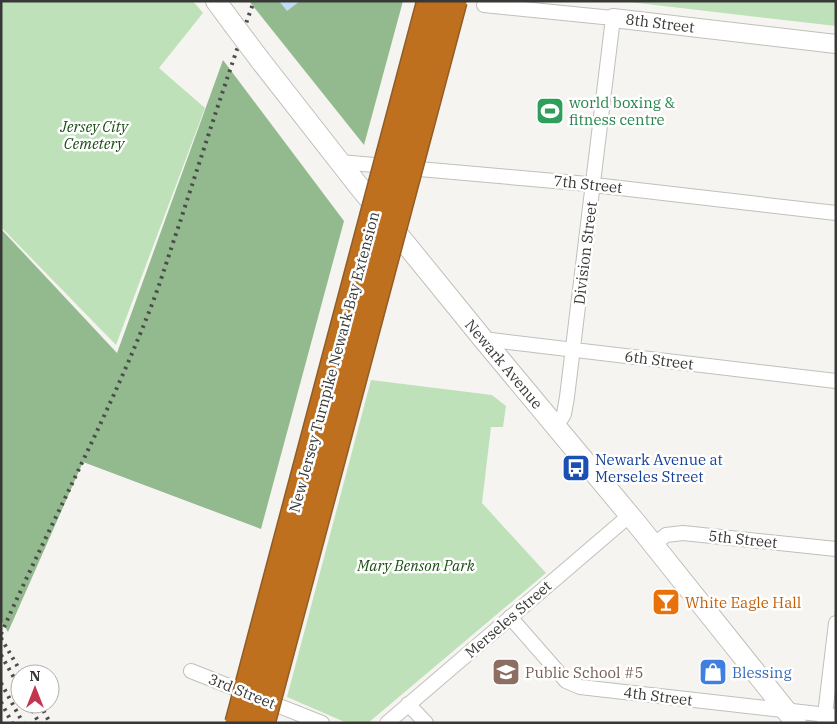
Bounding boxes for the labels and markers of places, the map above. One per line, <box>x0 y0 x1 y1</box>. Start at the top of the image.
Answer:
place label: world boxing & fitness centre <box>569 93 675 129</box>
sports icon: world boxing & fitness centre <box>535 96 565 126</box>
place label: Newark Avenue at Merseles Street <box>595 450 723 486</box>
bus stop icon: Newark Avenue at Merseles Street <box>561 453 591 483</box>
bar icon: White Eagle Hall <box>651 587 681 617</box>
place label: White Eagle Hall <box>685 593 801 612</box>
school or university icon: Public School #5 <box>491 657 521 687</box>
shop icon: Blessing <box>698 657 728 687</box>
place label: Public School #5 <box>525 663 643 682</box>
place label: Blessing <box>732 663 792 682</box>

